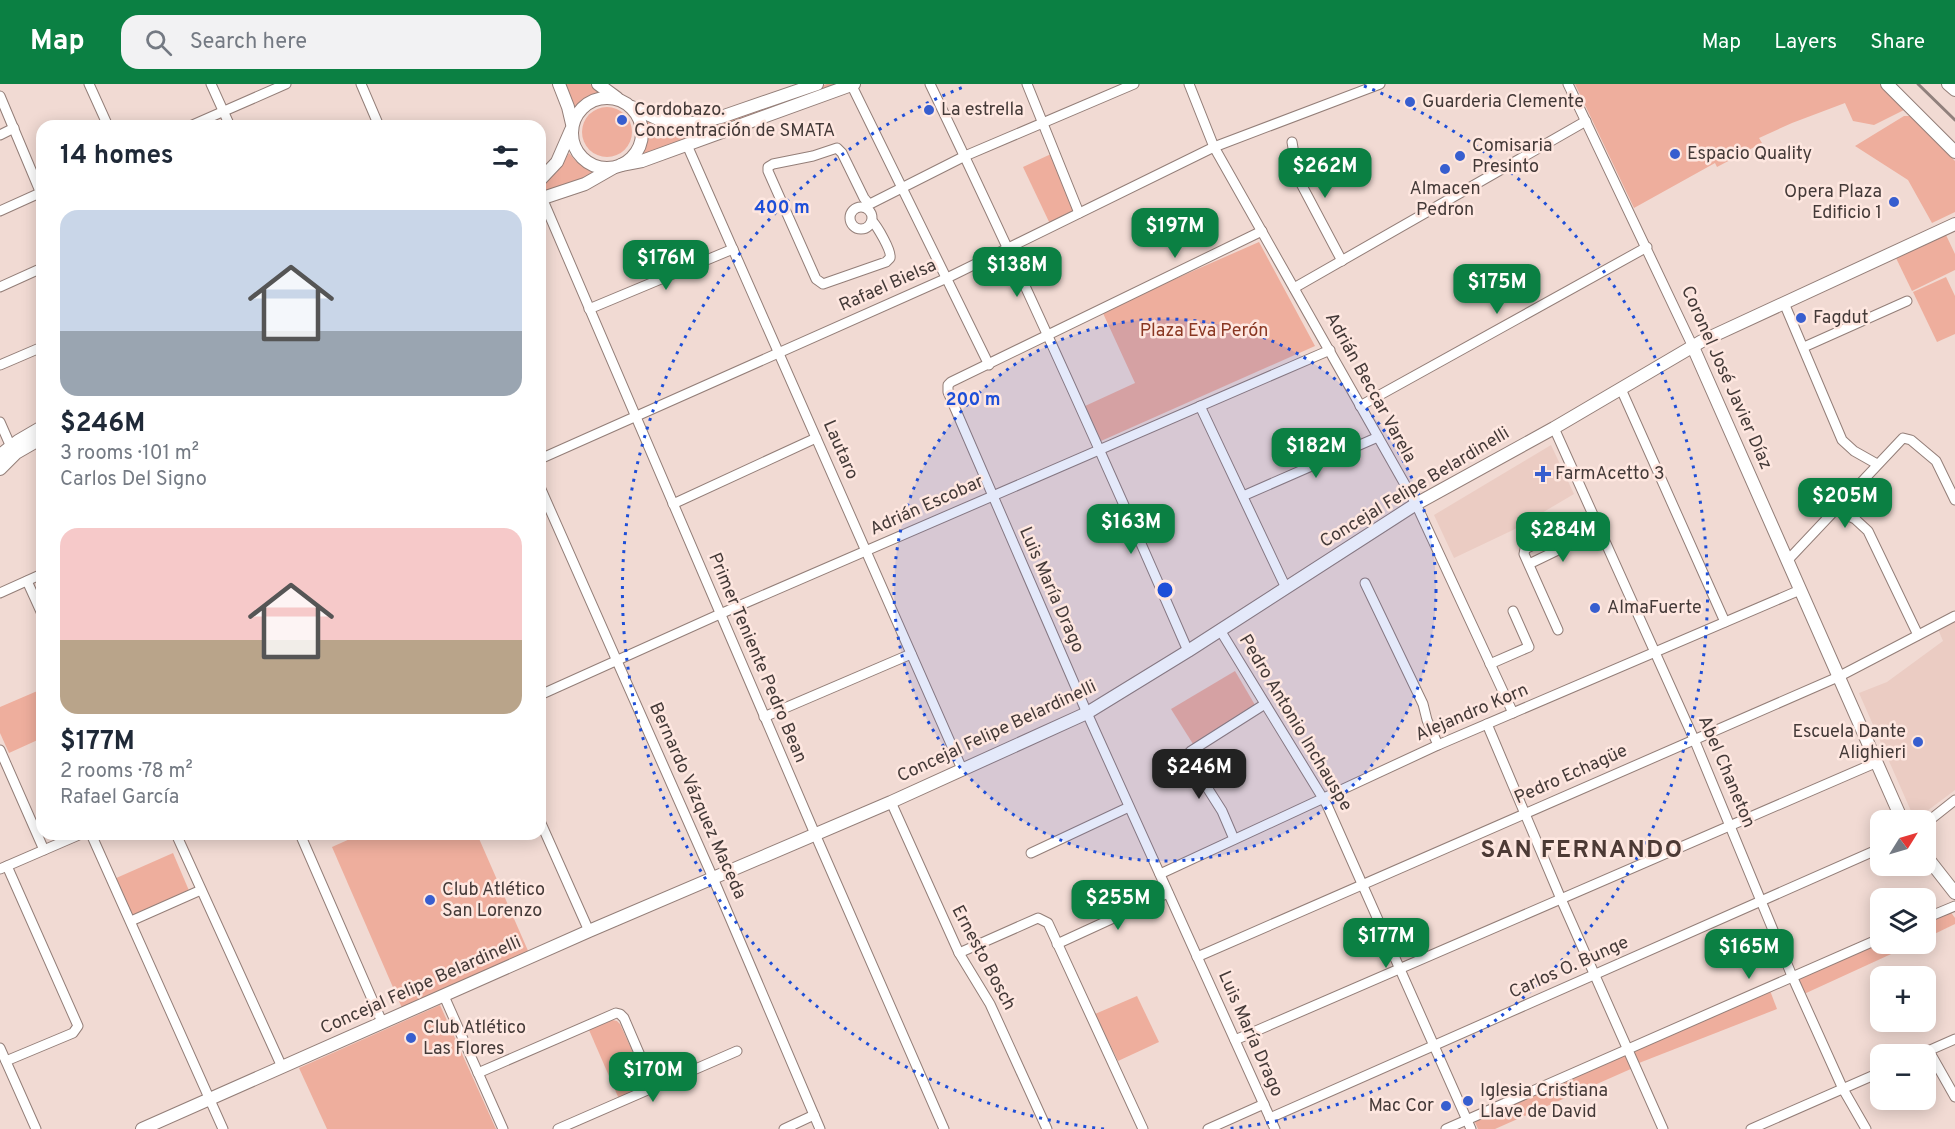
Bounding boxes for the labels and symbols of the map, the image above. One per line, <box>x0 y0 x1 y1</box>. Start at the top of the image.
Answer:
place label: Guarderia Clemente <box>1422 91 1584 114</box>
marker: Guarderia Clemente <box>1403 95 1417 109</box>
place label: Cordobazo. Concentración de SMATA <box>634 99 835 143</box>
place label: La estrella <box>941 99 1024 122</box>
marker: La estrella <box>922 103 936 117</box>
marker: Cordobazo. Concentración de SMATA <box>615 113 629 127</box>
place label: Comisaria Presinto <box>1472 135 1552 179</box>
place label: Espacio Quality <box>1687 143 1812 166</box>
marker: Espacio Quality <box>1668 147 1682 161</box>
pin: $262M <box>1283 148 1367 199</box>
marker: Comisaria Presinto <box>1453 149 1467 163</box>
marker: Almacen Pedron <box>1438 162 1452 176</box>
place label: Almacen Pedron <box>1409 178 1481 222</box>
place label: Opera Plaza Edificio 1 <box>1784 181 1882 225</box>
marker: Opera Plaza Edificio 1 <box>1887 195 1901 209</box>
text: 400 m <box>754 197 810 220</box>
pin: $197M <box>1133 208 1217 259</box>
pin: $176M <box>624 240 708 291</box>
pin: $138M <box>975 247 1059 298</box>
street label: Rafael Bielsa <box>836 254 940 318</box>
pin: $175M <box>1455 264 1539 315</box>
street label: Coronel José Javier Díaz <box>1675 283 1777 473</box>
place label: Fagdut <box>1813 307 1869 330</box>
street label: Adrián Beccar Varela <box>1319 309 1421 467</box>
marker: Fagdut <box>1794 311 1808 325</box>
park label: Plaza Eva Perón <box>1140 320 1268 343</box>
text: 200 m <box>945 389 1001 412</box>
street label: Lautaro <box>817 417 863 483</box>
street label: Concejal Felipe Belardinelli <box>1316 422 1514 554</box>
pin: $182M <box>1274 428 1358 479</box>
place label: FarmAcetto 3 <box>1555 463 1665 486</box>
marker: FarmAcetto 3 <box>1536 467 1550 481</box>
street label: Adrián Escobar <box>866 471 988 541</box>
pin: $205M <box>1803 478 1887 529</box>
pin: $163M <box>1089 504 1173 555</box>
pin: $284M <box>1521 512 1605 563</box>
street label: Luis María Drago <box>1013 524 1089 656</box>
street label: Primer Teniente Pedro Bean <box>702 549 812 767</box>
centre of rings <box>1155 580 1175 600</box>
place label: AlmaFuerte <box>1607 597 1702 620</box>
marker: AlmaFuerte <box>1588 601 1602 615</box>
street label: Pedro Antonio Inchauspe <box>1233 630 1357 816</box>
street label: Concejal Felipe Belardinelli <box>894 676 1100 788</box>
street label: Alejandro Korn <box>1412 679 1532 747</box>
street label: Bernardo Vázquez Maceda <box>643 699 751 903</box>
street label: Abel Chaneton <box>1692 713 1760 831</box>
place label: Escuela Dante Alighieri <box>1792 721 1906 765</box>
marker: Escuela Dante Alighieri <box>1911 735 1925 749</box>
street label: Pedro Echagüe <box>1511 740 1631 810</box>
pin: $246M <box>1157 749 1241 800</box>
north arrow <box>1870 810 1936 876</box>
district label: SAN FERNANDO <box>1480 836 1684 866</box>
place label: Club Atlético San Lorenzo <box>442 879 545 923</box>
pin: $255M <box>1076 880 1160 931</box>
marker: Club Atlético San Lorenzo <box>423 893 437 907</box>
street label: Ernesto Bosch <box>946 901 1020 1015</box>
pin: $177M <box>1344 918 1428 969</box>
pin: $165M <box>1707 929 1791 980</box>
street label: Concejal Felipe Belardinelli <box>317 931 525 1041</box>
street label: Carlos O. Bunge <box>1506 931 1632 1005</box>
street label: Luis María Drago <box>1212 968 1288 1100</box>
place label: Club Atlético Las Flores <box>423 1017 526 1061</box>
marker: Club Atlético Las Flores <box>404 1031 418 1045</box>
pin: $170M <box>611 1052 695 1103</box>
place label: Iglesia Cristiana Llave de David <box>1480 1080 1608 1124</box>
marker: Iglesia Cristiana Llave de David <box>1461 1094 1475 1108</box>
place label: Mac Cor <box>1368 1095 1434 1118</box>
marker: Mac Cor <box>1439 1099 1453 1113</box>

